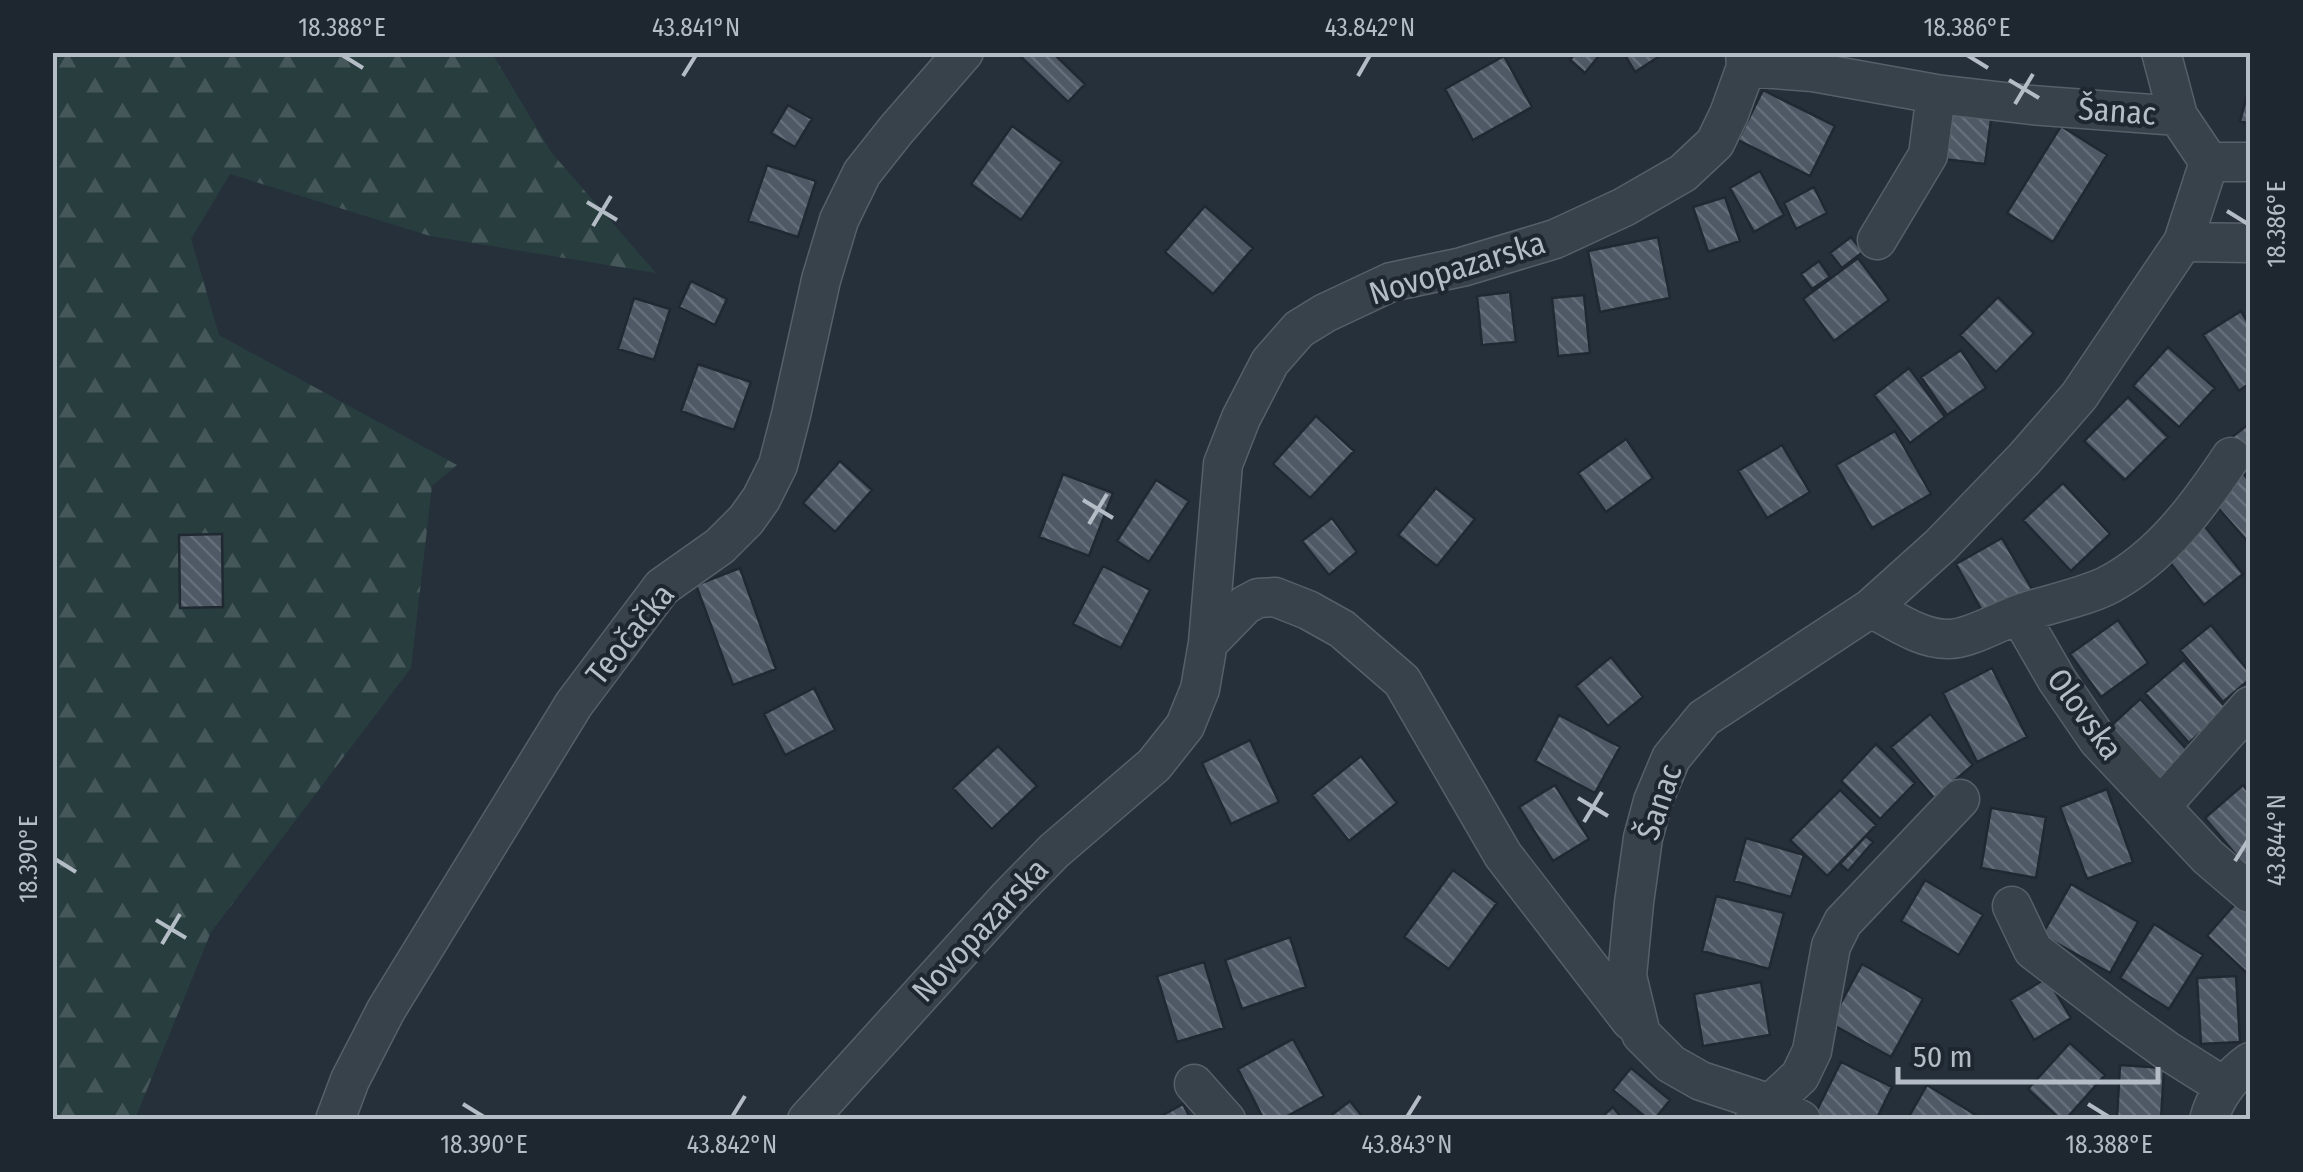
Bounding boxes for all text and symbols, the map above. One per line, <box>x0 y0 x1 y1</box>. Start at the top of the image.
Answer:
text: 18.388°E <box>298 13 386 43</box>
text: 43.841°N <box>652 13 740 43</box>
text: 43.842°N <box>1325 13 1415 43</box>
text: 18.386°E <box>1923 13 2011 43</box>
street label: Šanac <box>2077 89 2157 133</box>
text: 18.386°E <box>2262 180 2292 268</box>
street label: Novopazarska <box>1364 223 1550 313</box>
street label: Teočačka <box>578 576 682 692</box>
street label: Olovska <box>2039 661 2131 767</box>
street label: Šanac <box>1628 759 1690 845</box>
text: 43.844°N <box>2262 794 2292 886</box>
text: 18.390°E <box>14 815 44 903</box>
street label: Novopazarska <box>904 851 1056 1009</box>
scale bar <box>1898 1022 2158 1084</box>
text: 50 m <box>1913 1039 1973 1075</box>
text: 18.390°E <box>440 1130 528 1160</box>
text: 43.842°N <box>687 1130 777 1160</box>
text: 43.843°N <box>1362 1130 1452 1160</box>
text: 18.388°E <box>2065 1130 2153 1160</box>

